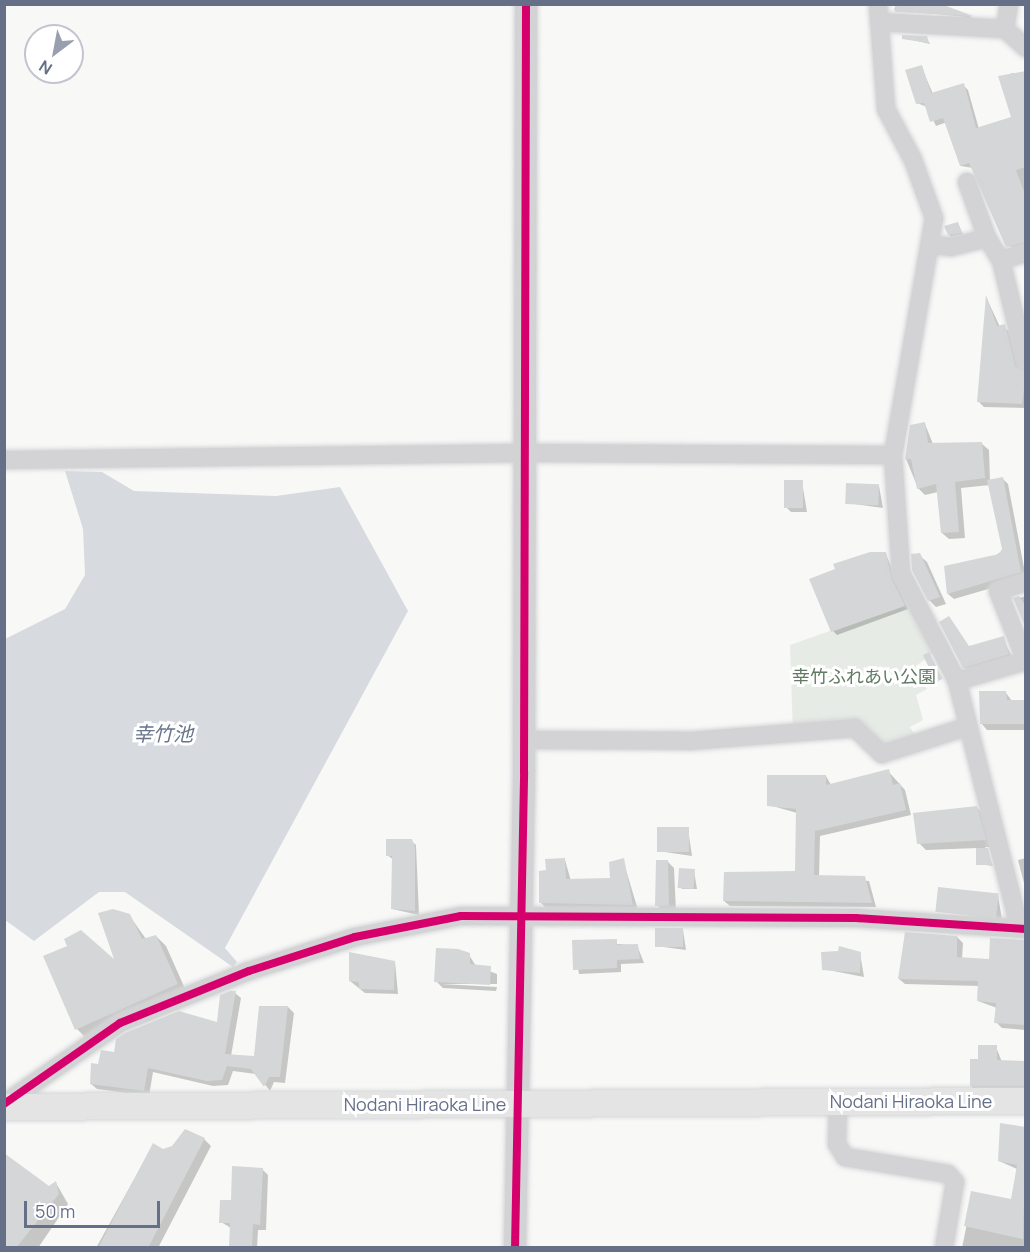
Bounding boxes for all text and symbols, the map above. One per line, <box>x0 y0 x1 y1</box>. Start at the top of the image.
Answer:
north arrow <box>24 24 84 84</box>
text: N <box>35 55 56 80</box>
park label: 幸竹ふれあい公園 <box>792 665 936 687</box>
water label: 幸竹池 <box>133 721 193 745</box>
street label: Nodani Hiraoka Line <box>830 1090 992 1112</box>
street label: Nodani Hiraoka Line <box>344 1093 506 1115</box>
scale bar <box>27 1189 164 1227</box>
text: 50 m <box>35 1199 75 1223</box>

